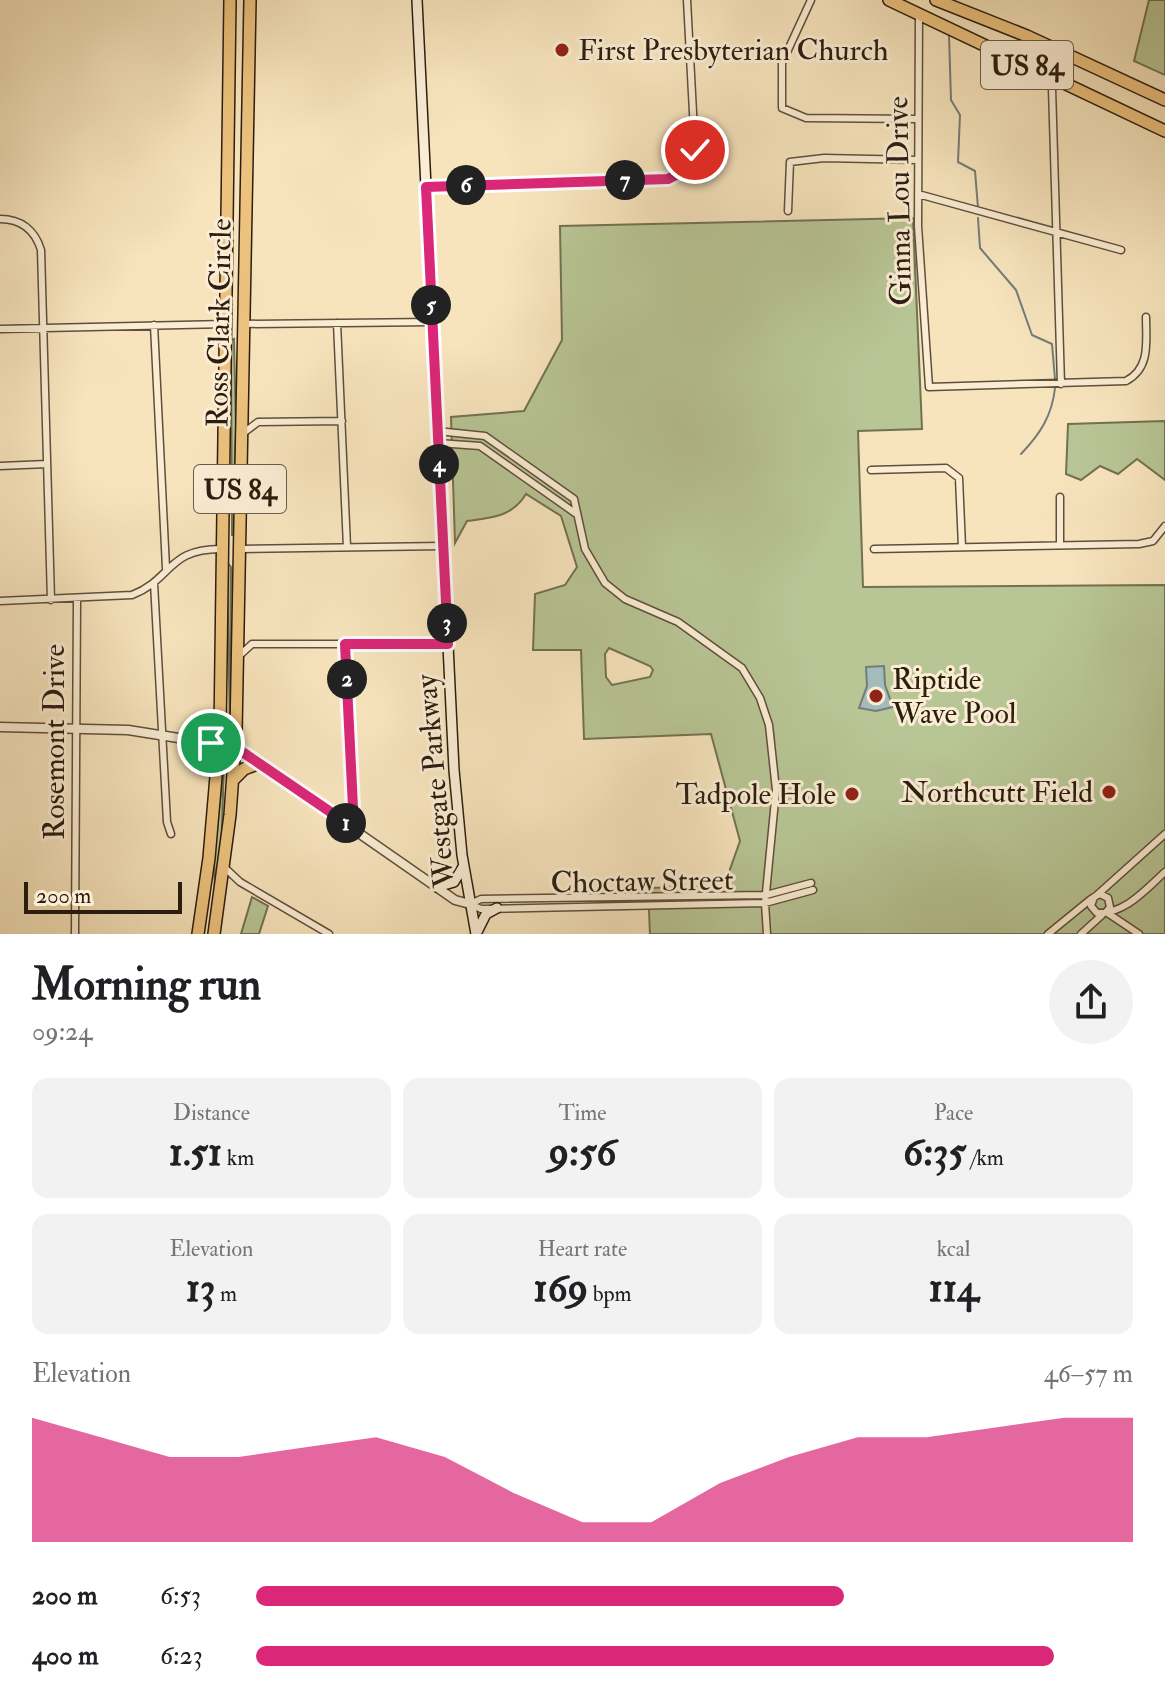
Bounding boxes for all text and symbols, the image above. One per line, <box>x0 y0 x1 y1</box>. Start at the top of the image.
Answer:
place label: First Presbyterian Church <box>578 32 889 69</box>
marker: First Presbyterian Church <box>553 41 571 59</box>
road number: US 84 <box>981 41 1073 89</box>
street label: Ginna Lou Drive <box>879 96 920 306</box>
pin <box>661 116 729 184</box>
icon: check <box>673 128 717 172</box>
pin: 7 <box>605 160 645 200</box>
pin: 6 <box>446 165 486 205</box>
text: 7 <box>620 166 630 194</box>
text: 6 <box>460 171 472 199</box>
street label: Ross Clark Circle <box>199 218 240 428</box>
pin: 5 <box>411 285 451 325</box>
text: 5 <box>426 291 436 319</box>
pin: 4 <box>419 444 459 484</box>
text: 4 <box>433 450 445 478</box>
road number: US 84 <box>194 465 286 513</box>
pin: 3 <box>427 603 467 643</box>
text: 3 <box>443 609 451 637</box>
street label: Rosemont Drive <box>36 644 73 840</box>
pin: 2 <box>327 659 367 699</box>
place label: Riptide Wave Pool <box>891 661 1017 732</box>
text: 2 <box>341 665 353 693</box>
street label: Westgate Parkway <box>408 672 463 890</box>
marker: Riptide Wave Pool <box>867 687 885 705</box>
pin <box>177 709 245 777</box>
icon: arrive <box>189 721 233 765</box>
place label: Northcutt Field <box>901 774 1093 811</box>
place label: Tadpole Hole <box>675 776 836 813</box>
marker: Northcutt Field <box>1100 783 1118 801</box>
marker: Tadpole Hole <box>843 785 861 803</box>
pin: 1 <box>326 803 366 843</box>
text: 1 <box>342 809 350 837</box>
street label: Choctaw Street <box>550 861 734 902</box>
scale bar <box>24 878 182 914</box>
text: 200 m <box>36 882 91 910</box>
text: Morning run <box>32 958 261 1013</box>
button: share <box>1049 960 1133 1044</box>
text: 09:24 <box>32 1016 92 1048</box>
text: Distance <box>173 1099 250 1127</box>
text: Time <box>558 1099 607 1127</box>
text: Pace <box>934 1099 973 1127</box>
text: 1.51 <box>169 1127 222 1178</box>
text: 9:56 <box>548 1127 617 1178</box>
text: 6:35 <box>903 1127 966 1178</box>
text: km <box>222 1144 254 1172</box>
text: /km <box>966 1144 1004 1172</box>
text: Elevation <box>170 1235 253 1263</box>
text: Heart rate <box>538 1235 627 1263</box>
text: kcal <box>937 1235 970 1263</box>
text: 13 <box>186 1263 215 1314</box>
text: 169 <box>533 1263 588 1314</box>
text: 114 <box>928 1263 979 1314</box>
text: m <box>215 1280 237 1308</box>
text: bpm <box>588 1280 632 1308</box>
text: Elevation <box>32 1358 131 1390</box>
text: 46–57 m <box>1044 1358 1133 1390</box>
text: 200 m <box>32 1580 97 1612</box>
text: 6:53 <box>160 1580 201 1612</box>
text: 400 m <box>32 1640 98 1672</box>
text: 6:23 <box>160 1640 203 1672</box>

